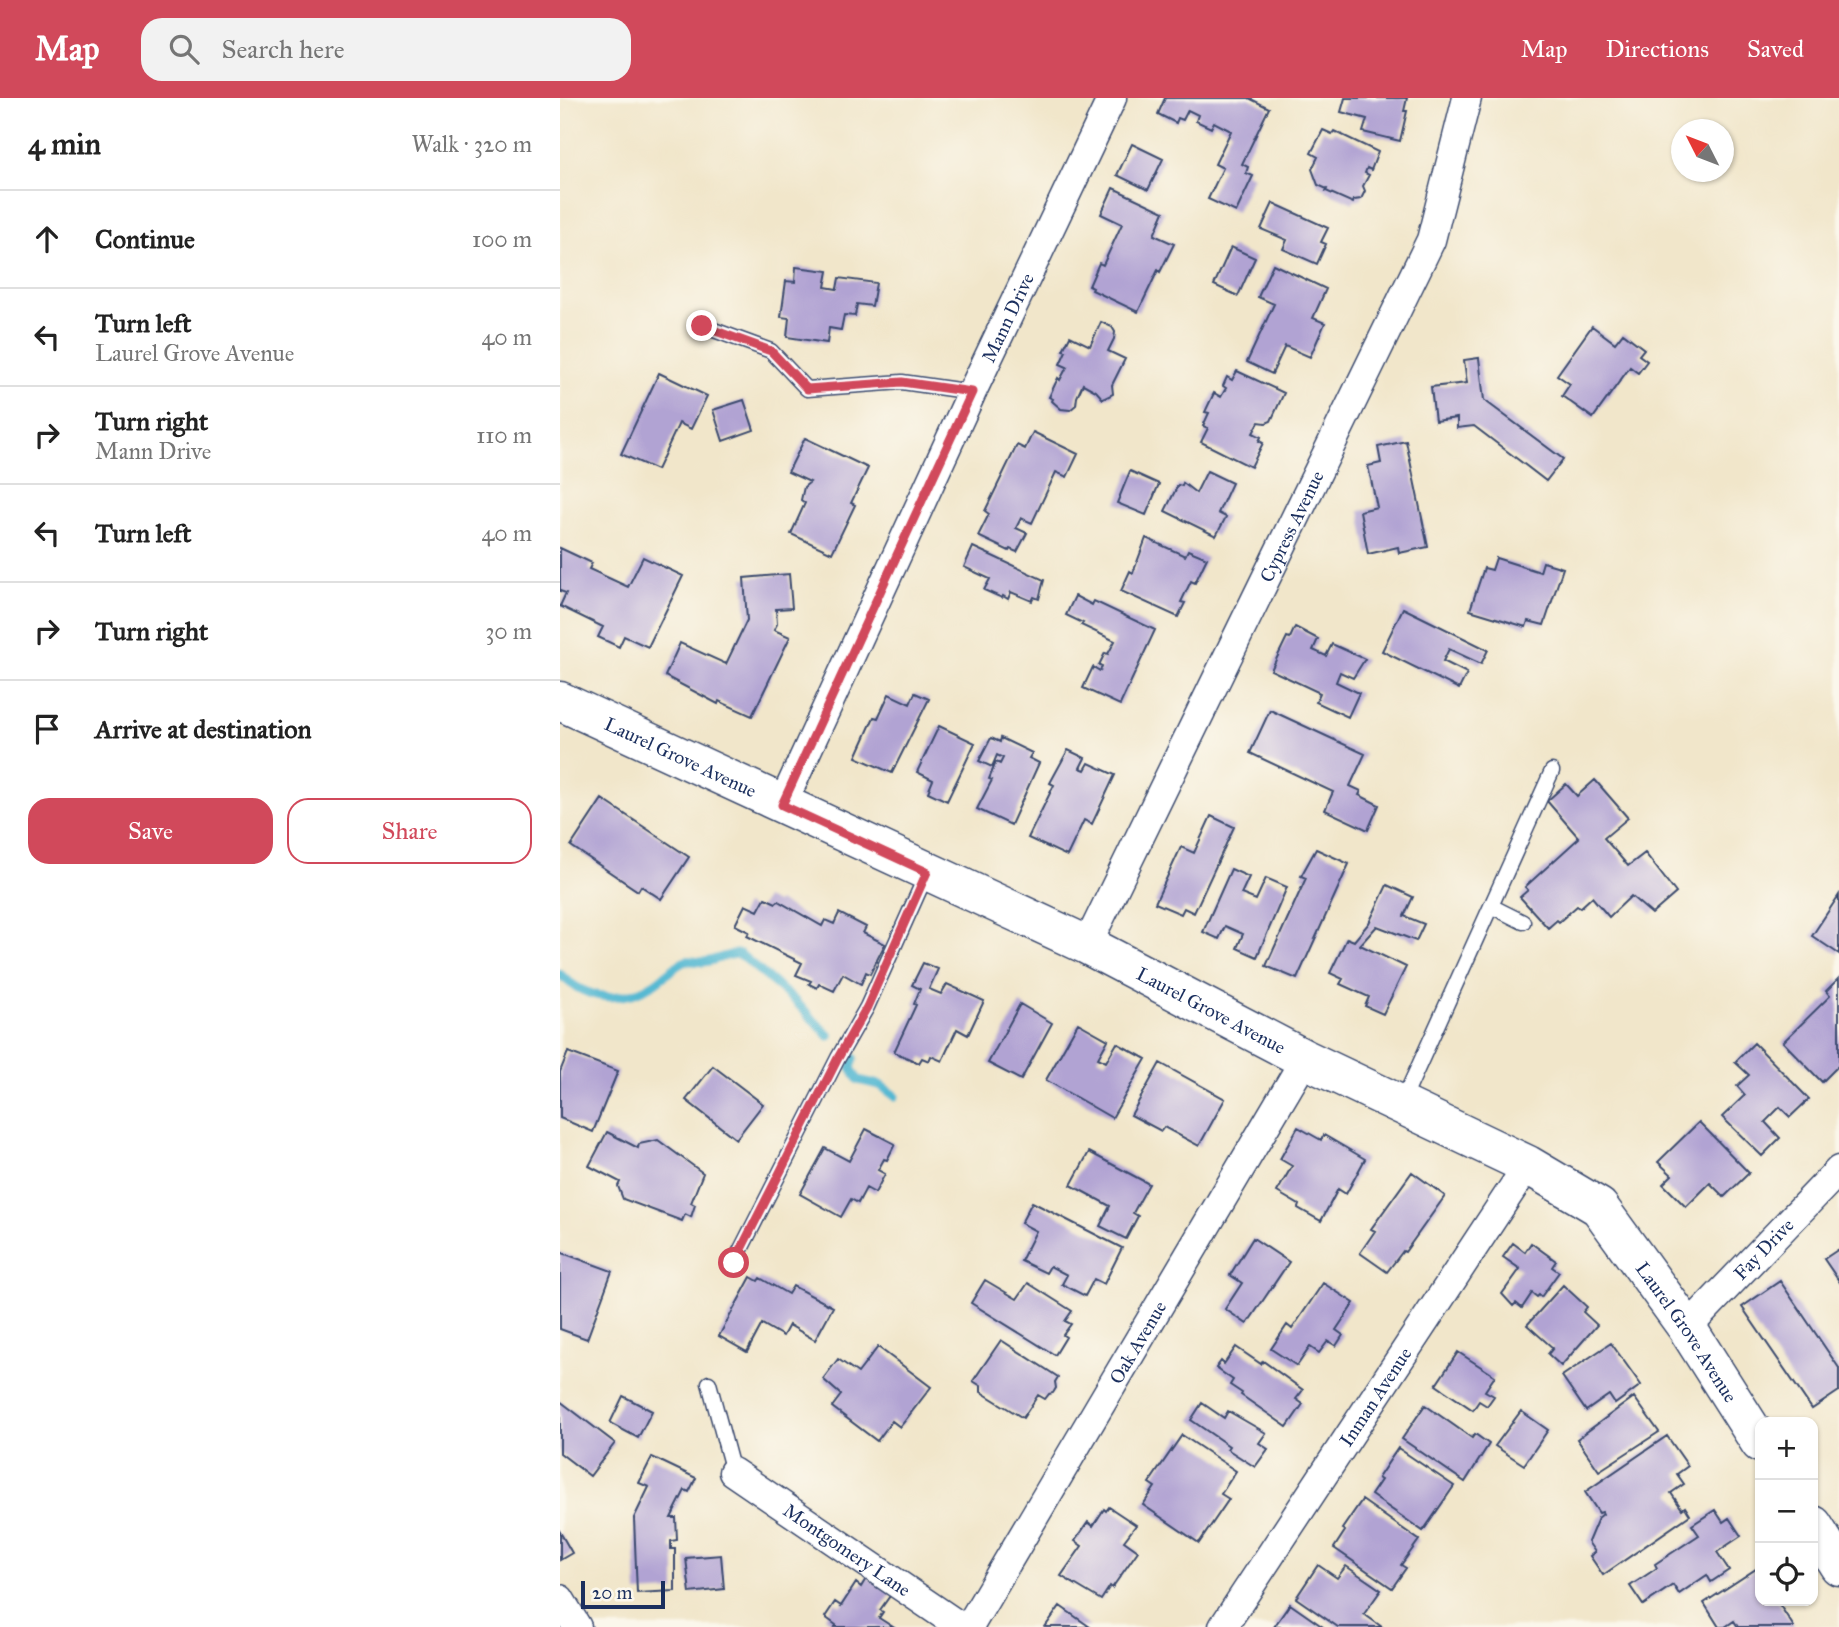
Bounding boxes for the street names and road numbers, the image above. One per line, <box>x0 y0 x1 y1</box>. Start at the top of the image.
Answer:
street label: Mann Drive <box>976 269 1039 366</box>
street label: Cypress Avenue <box>1254 467 1328 586</box>
street label: Laurel Grove Avenue <box>601 712 760 802</box>
street label: Laurel Grove Avenue <box>1133 962 1290 1058</box>
street label: Fay Drive <box>1728 1213 1798 1284</box>
street label: Laurel Grove Avenue <box>1631 1257 1743 1407</box>
street label: Oak Avenue <box>1104 1296 1171 1388</box>
street label: Inman Avenue <box>1334 1343 1416 1451</box>
street label: Montgomery Lane <box>779 1498 915 1601</box>

